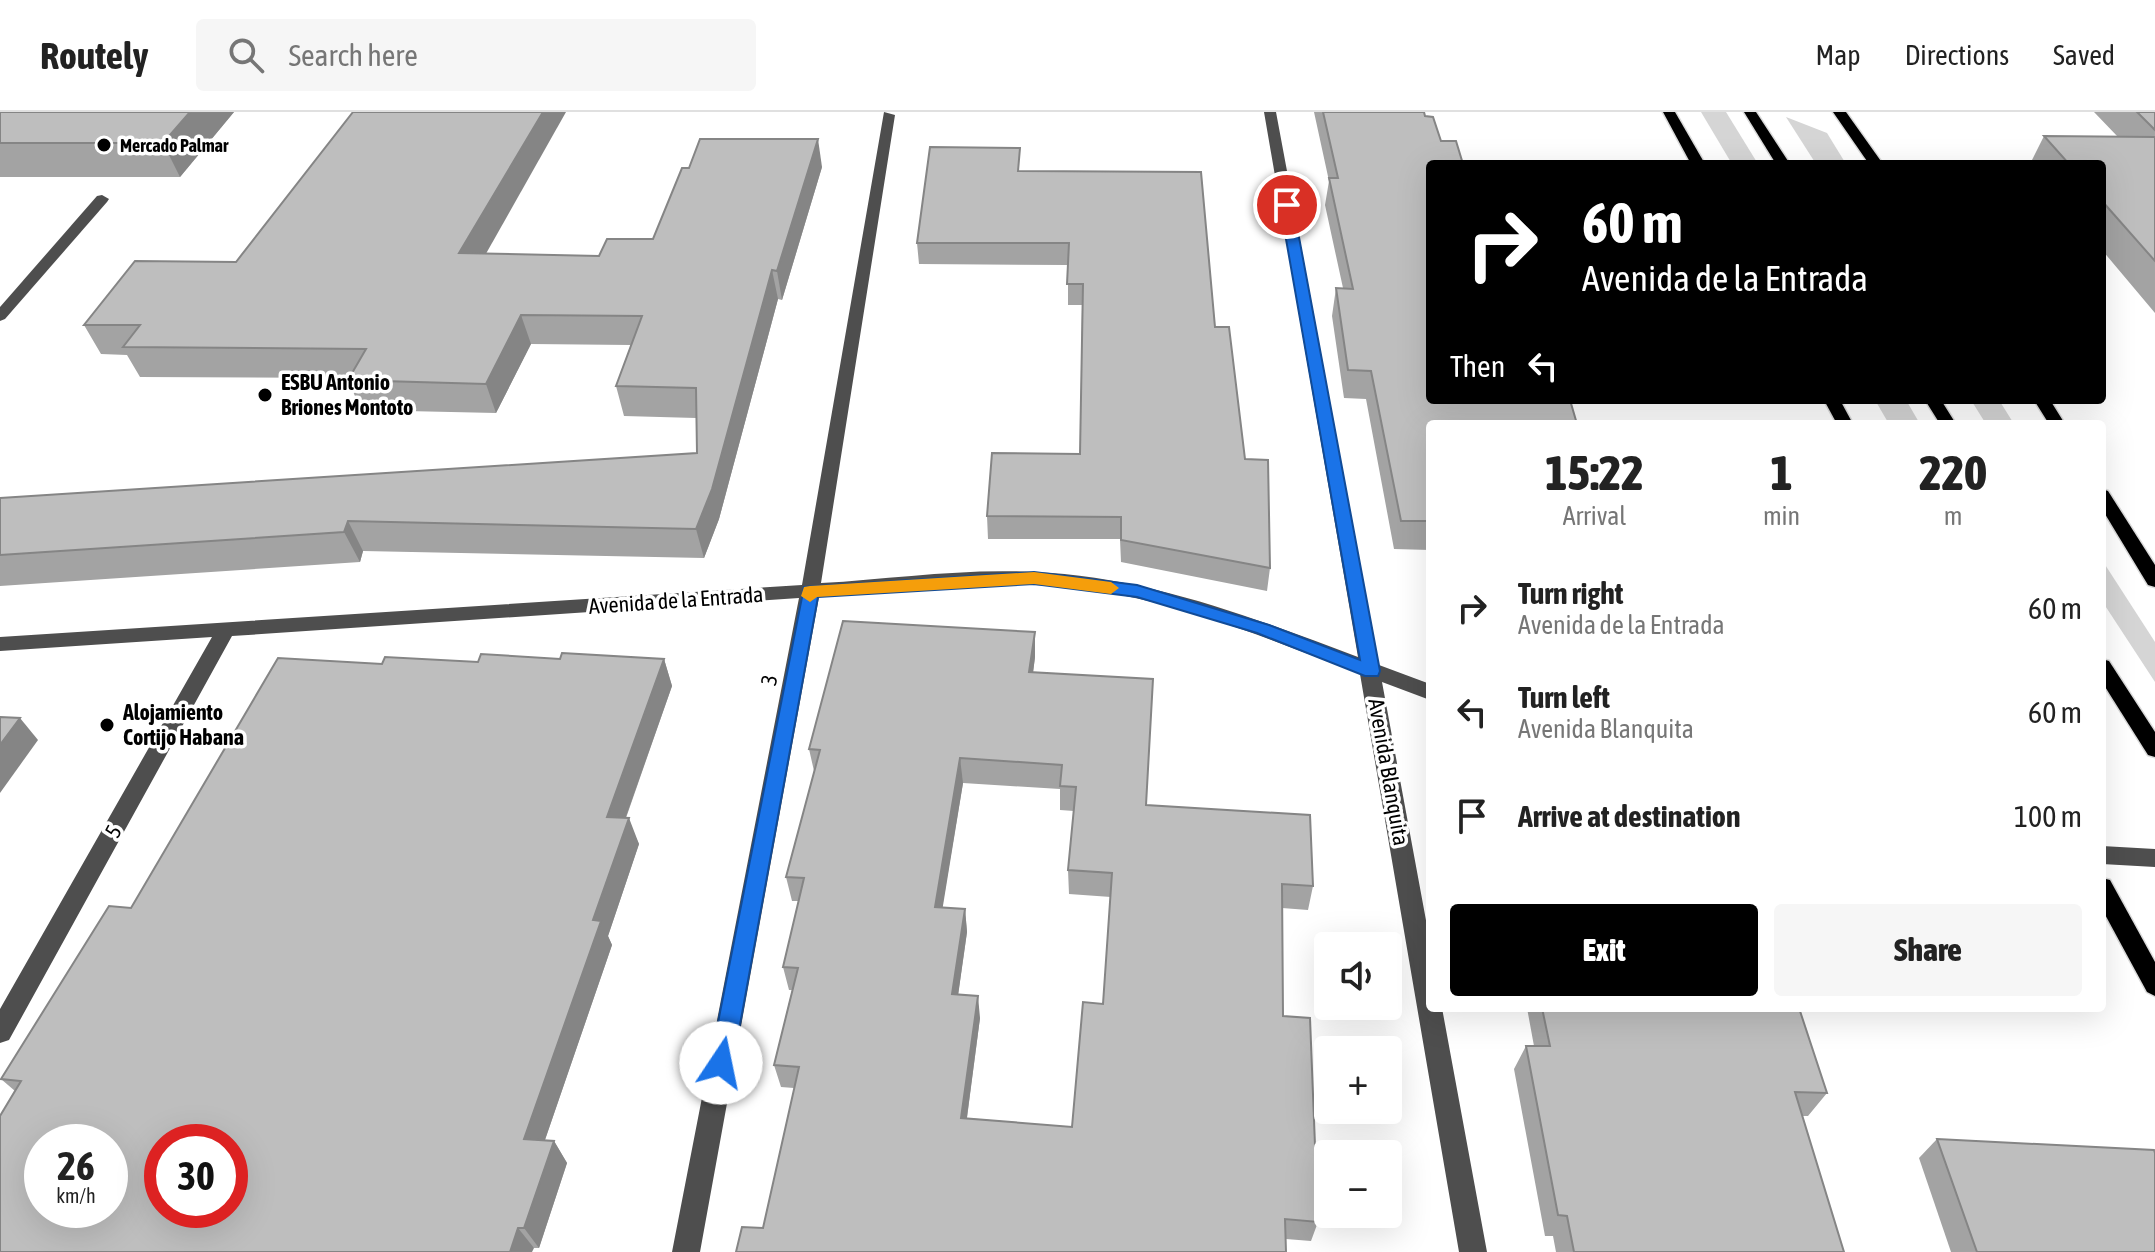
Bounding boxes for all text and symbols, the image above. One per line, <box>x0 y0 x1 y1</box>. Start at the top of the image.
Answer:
search box <box>196 19 756 91</box>
icon: search <box>224 33 268 77</box>
text: Routely <box>40 34 148 77</box>
text: Search here <box>288 38 418 72</box>
text: Map <box>1816 39 1861 71</box>
text: Directions <box>1905 39 2009 71</box>
text: Saved <box>2053 39 2115 71</box>
place label: Mercado Palmar <box>120 135 229 156</box>
marker: Mercado Palmar <box>95 136 113 154</box>
pin <box>1253 171 1321 239</box>
icon: arrive <box>1265 183 1309 227</box>
text: 60 m <box>1582 191 1683 255</box>
icon: right <box>1450 192 1554 296</box>
text: Avenida de la Entrada <box>1582 257 1868 299</box>
icon: left <box>1521 344 1565 388</box>
text: Then <box>1450 349 1505 383</box>
place label: ESBU Antonio Briones Montoto <box>281 369 413 420</box>
marker: ESBU Antonio Briones Montoto <box>256 386 274 404</box>
text: 15:22 <box>1545 445 1644 500</box>
text: 1 <box>1770 445 1793 500</box>
text: 220 <box>1919 445 1987 500</box>
text: Arrival <box>1563 501 1626 531</box>
text: min <box>1763 501 1800 531</box>
text: m <box>1944 501 1962 531</box>
text: Turn right <box>1518 576 1624 610</box>
street label: Avenida de la Entrada <box>588 581 764 619</box>
icon: right <box>1450 586 1494 630</box>
text: 60 m <box>2028 591 2082 625</box>
text: Avenida de la Entrada <box>1518 610 1725 640</box>
street label: 3 <box>755 672 783 688</box>
text: Turn left <box>1518 680 1610 714</box>
icon: left <box>1450 690 1494 734</box>
text: 60 m <box>2028 695 2082 729</box>
street label: Avenida Blanquita <box>1363 696 1415 848</box>
place label: Alojamiento Cortijo Habana <box>122 699 244 750</box>
text: Avenida Blanquita <box>1518 714 1694 744</box>
marker: Alojamiento Cortijo Habana <box>98 716 116 734</box>
icon: arrive <box>1450 794 1494 838</box>
text: Arrive at destination <box>1518 799 1740 833</box>
text: 100 m <box>2014 799 2082 833</box>
street label: 5 <box>99 820 127 842</box>
button: Exit <box>1450 904 1758 996</box>
button: Share <box>1774 904 2082 996</box>
map controls <box>1314 932 1402 1228</box>
button: sound <box>1314 932 1402 1020</box>
position arrow <box>679 1021 763 1105</box>
button: + <box>1314 1036 1402 1124</box>
speed limit sign: 30 <box>144 1124 248 1228</box>
button: − <box>1314 1140 1402 1228</box>
text: 26 <box>57 1143 95 1188</box>
text: km/h <box>56 1184 96 1207</box>

